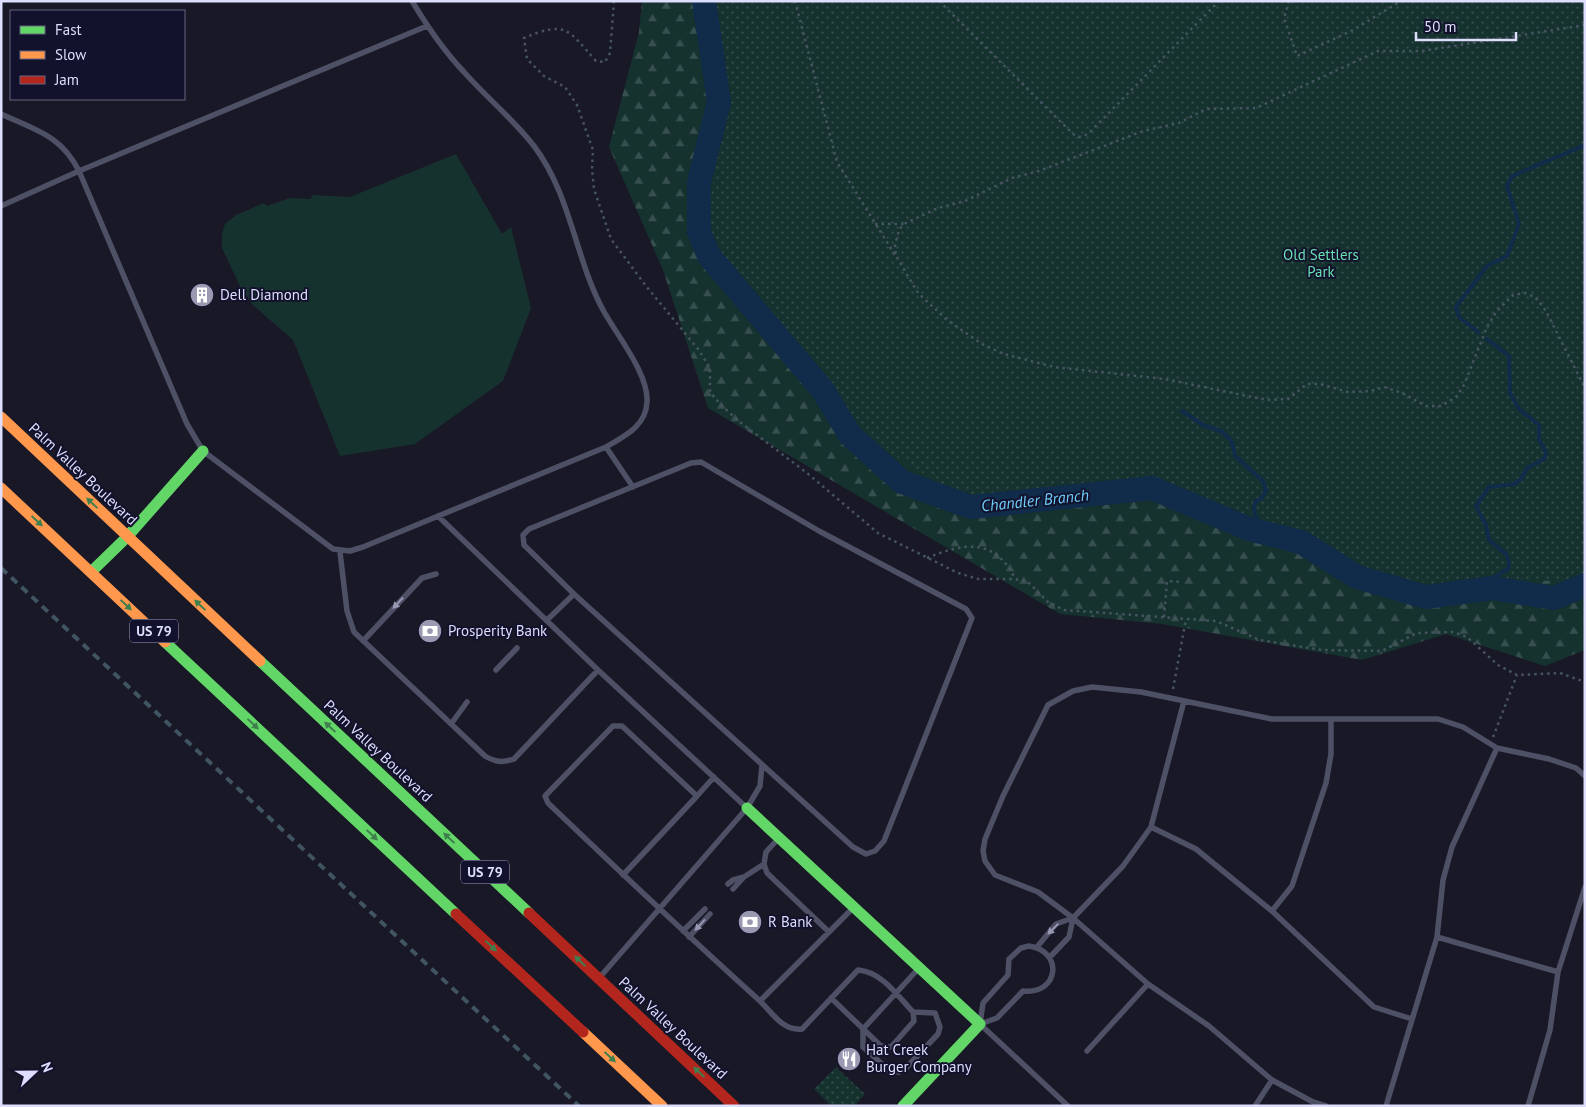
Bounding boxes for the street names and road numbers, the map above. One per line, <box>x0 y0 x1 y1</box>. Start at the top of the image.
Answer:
street label: Palm Valley Boulevard <box>25 418 142 529</box>
road number: US 79 <box>130 620 178 642</box>
street label: Palm Valley Boulevard <box>320 695 437 806</box>
road number: US 79 <box>461 860 509 884</box>
street label: Palm Valley Boulevard <box>615 972 732 1083</box>

